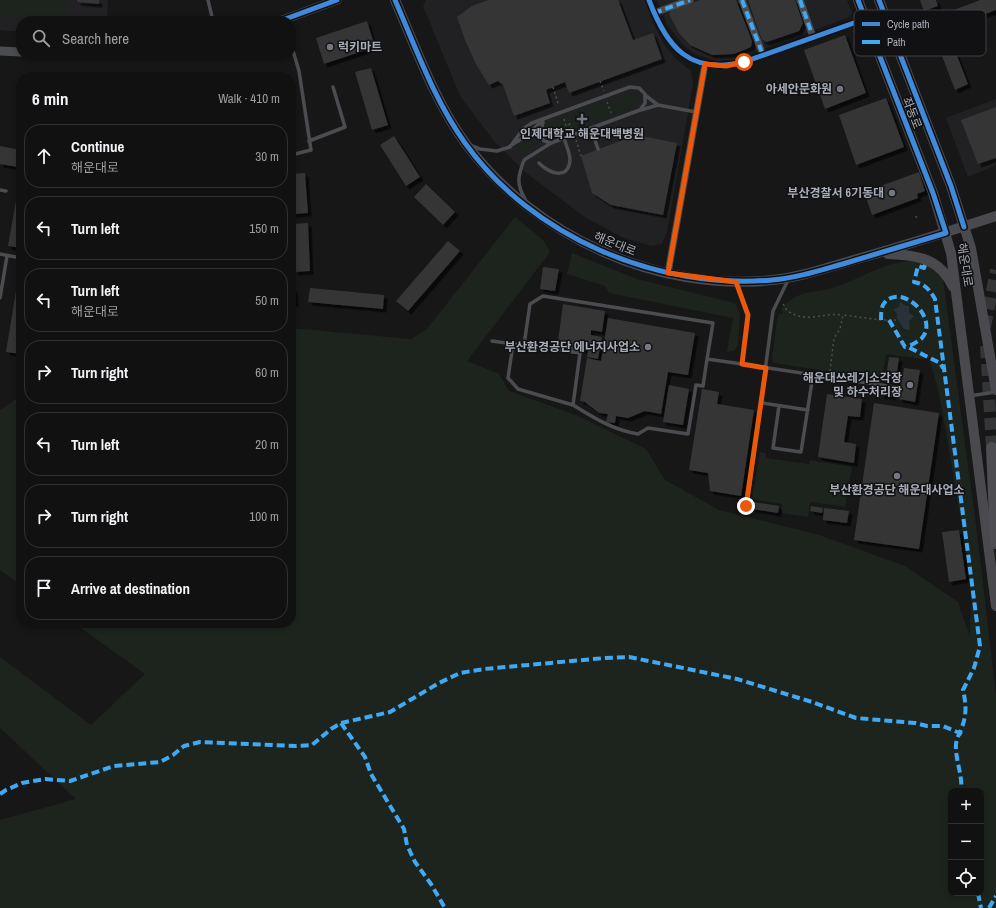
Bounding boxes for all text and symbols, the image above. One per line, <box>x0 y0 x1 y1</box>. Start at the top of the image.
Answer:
legend <box>854 10 986 56</box>
search box <box>16 16 296 60</box>
text: Cycle path <box>887 17 930 31</box>
icon: search <box>30 27 52 49</box>
text: Search here <box>62 28 129 49</box>
text: Path <box>887 35 906 49</box>
place label: 럭키마트 <box>338 39 382 55</box>
marker: 럭키마트 <box>325 42 335 52</box>
route start <box>735 53 753 71</box>
place label: 아세안문화원 <box>766 81 832 97</box>
marker: 아세안문화원 <box>835 84 845 94</box>
text: 6 min <box>32 87 68 110</box>
text: Walk · 410 m <box>218 90 280 107</box>
street label: 좌동로 <box>899 95 925 131</box>
marker: 인제대학교 해운대백병원 <box>576 113 588 125</box>
place label: 인제대학교 해운대백병원 <box>520 126 644 142</box>
text: Continue <box>71 136 124 157</box>
icon: ahead <box>33 145 55 167</box>
text: 30 m <box>255 148 279 165</box>
text: 해운대로 <box>71 159 119 176</box>
place label: 부산경찰서 6기동대 <box>787 185 884 201</box>
marker: 부산경찰서 6기동대 <box>887 188 897 198</box>
icon: left <box>33 217 55 239</box>
text: Turn left <box>71 218 119 239</box>
text: 150 m <box>249 220 279 237</box>
street label: 해운대로 <box>592 228 638 260</box>
street label: 해운대로 <box>954 242 976 288</box>
text: Turn left <box>71 280 119 301</box>
icon: left <box>33 289 55 311</box>
text: 50 m <box>255 292 279 309</box>
text: 해운대로 <box>71 303 119 320</box>
place label: 부산환경공단 에너지사업소 <box>505 339 640 355</box>
marker: 부산환경공단 에너지사업소 <box>643 342 653 352</box>
icon: right <box>33 361 55 383</box>
text: Turn right <box>71 362 128 383</box>
text: 60 m <box>255 364 279 381</box>
place label: 해운대쓰레기소각장 및 하수처리장 <box>803 370 902 400</box>
marker: 해운대쓰레기소각장 및 하수처리장 <box>905 380 915 390</box>
icon: left <box>33 433 55 455</box>
text: Turn left <box>71 434 119 455</box>
text: 20 m <box>255 436 279 453</box>
marker: 부산환경공단 해운대사업소 <box>892 471 902 481</box>
place label: 부산환경공단 해운대사업소 <box>829 482 965 498</box>
route end <box>737 497 755 515</box>
icon: right <box>33 505 55 527</box>
text: Turn right <box>71 506 128 527</box>
text: 100 m <box>249 508 279 525</box>
icon: arrive <box>33 577 55 599</box>
text: Arrive at destination <box>71 578 190 599</box>
map controls <box>948 788 984 896</box>
button: + <box>948 788 984 824</box>
button: − <box>948 824 984 860</box>
button: locate <box>948 860 984 896</box>

